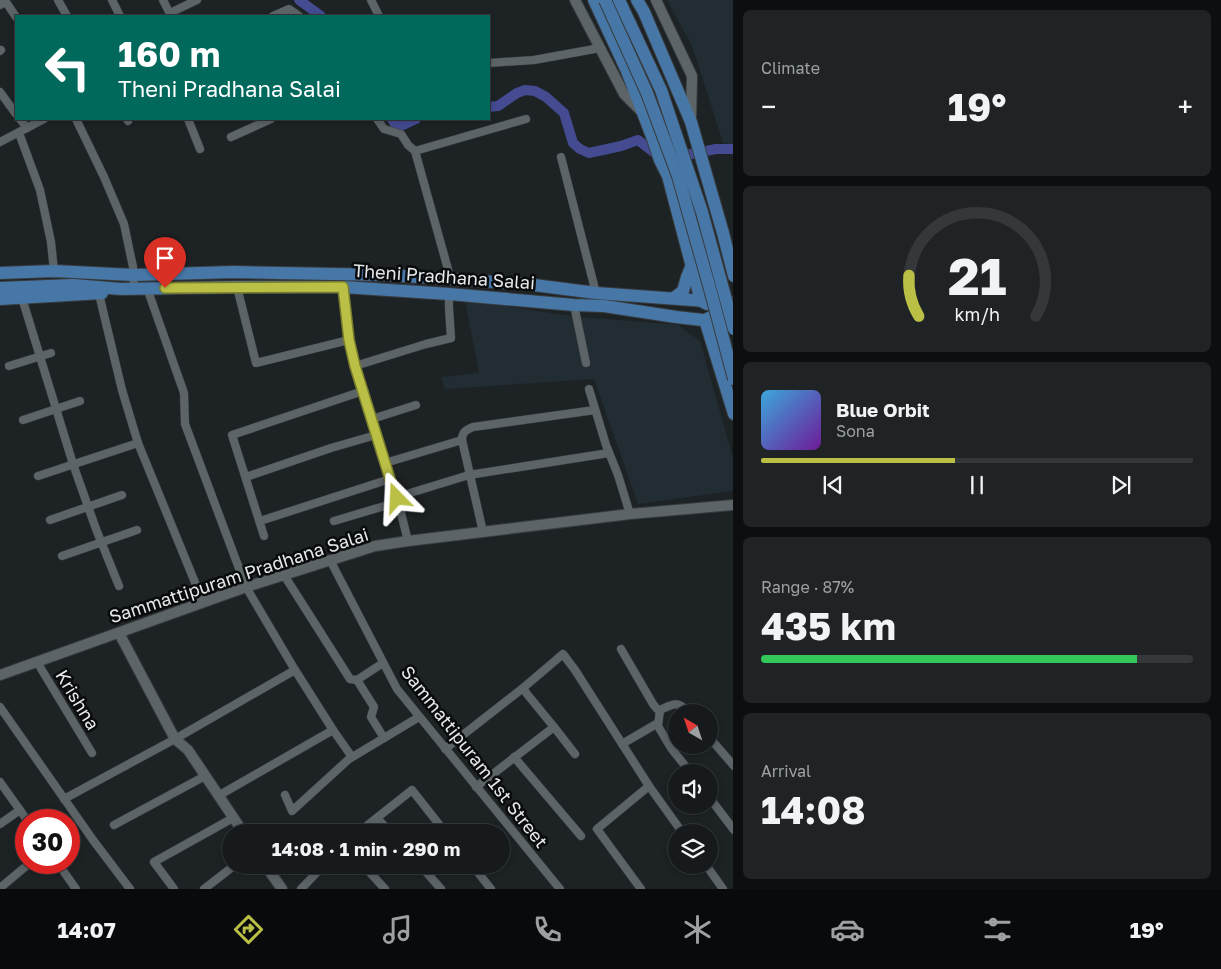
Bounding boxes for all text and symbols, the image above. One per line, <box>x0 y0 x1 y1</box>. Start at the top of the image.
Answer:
text: 160 m <box>118 33 220 75</box>
icon: left <box>35 35 100 100</box>
text: Climate <box>761 58 820 78</box>
text: Theni Pradhana Salai <box>118 75 341 102</box>
text: 19° <box>948 84 1006 129</box>
text: − <box>761 90 776 123</box>
text: + <box>1178 90 1193 123</box>
pin <box>144 237 186 288</box>
icon: arrive <box>151 244 179 272</box>
text: 21 <box>948 244 1006 306</box>
street label: Theni Pradhana Salai <box>352 259 536 293</box>
text: km/h <box>954 303 1000 325</box>
text: Blue Orbit <box>836 398 930 421</box>
text: Sona <box>836 421 875 441</box>
position arrow <box>370 471 422 523</box>
icon: previous <box>819 471 847 499</box>
icon: pause <box>963 471 991 499</box>
icon: next <box>1107 471 1135 499</box>
street label: Sammattipuram Pradhana Salai <box>106 523 371 627</box>
text: Range · 87% <box>761 577 854 597</box>
text: 435 km <box>761 603 896 648</box>
street label: Sammattipuram 1st Street <box>397 661 553 852</box>
street label: Krishna <box>51 665 104 733</box>
north arrow <box>668 704 718 754</box>
map controls <box>668 704 718 874</box>
text: Arrival <box>761 761 811 781</box>
button: sound <box>668 764 718 814</box>
text: 14:08 <box>761 787 866 832</box>
speed limit sign: 30 <box>15 809 80 874</box>
button: layers <box>668 824 718 874</box>
text: 14:08 · 1 min · 290 m <box>272 837 460 860</box>
icon: directions <box>231 912 266 947</box>
icon: music <box>380 912 415 947</box>
icon: phone <box>530 912 565 947</box>
icon: climate <box>680 912 715 947</box>
icon: car <box>830 912 865 947</box>
icon: filters <box>980 912 1015 947</box>
text: 14:07 <box>57 916 116 943</box>
text: 19° <box>1130 916 1164 943</box>

